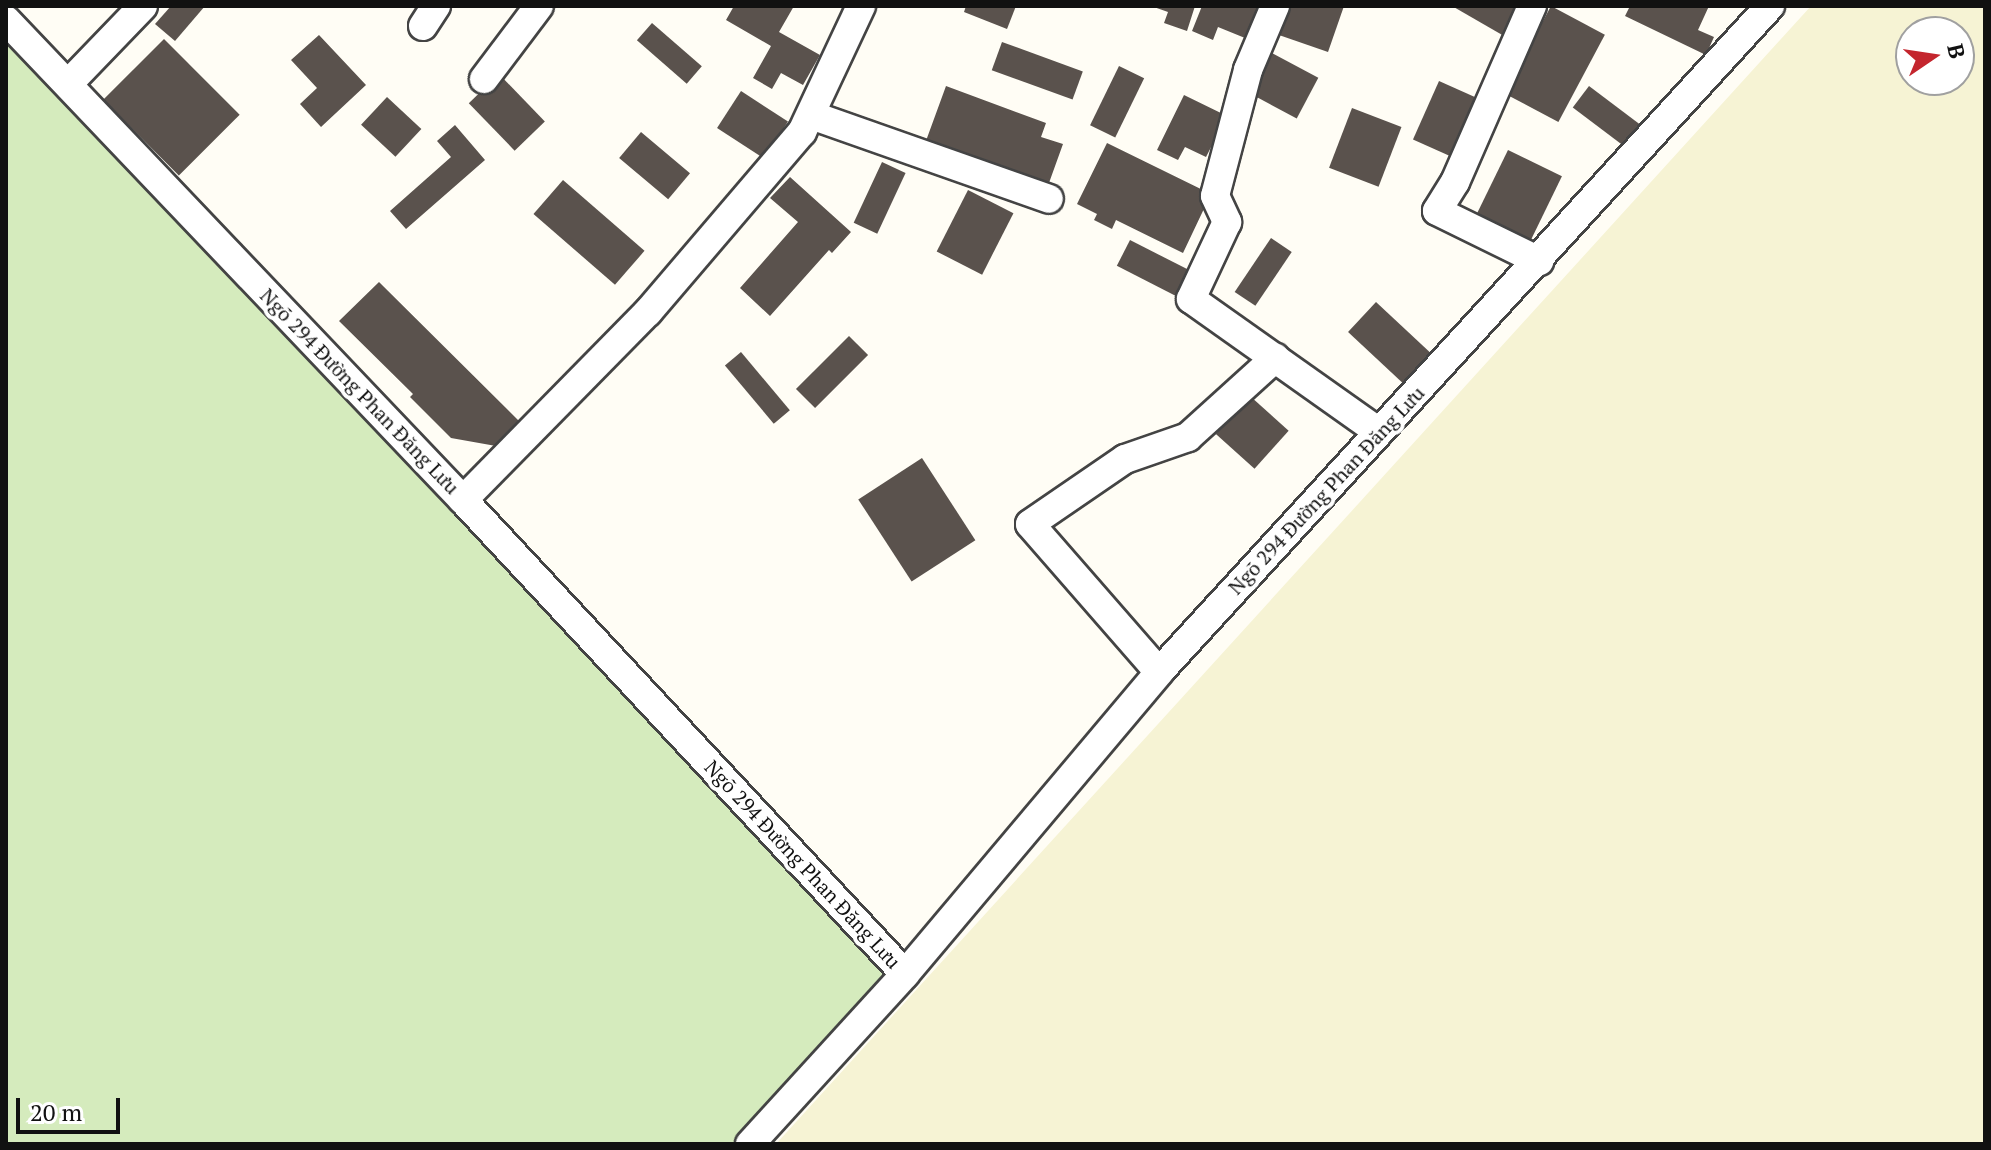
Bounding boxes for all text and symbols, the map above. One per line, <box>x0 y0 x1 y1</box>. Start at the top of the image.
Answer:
north arrow <box>1895 16 1975 96</box>
text: B <box>1941 41 1973 61</box>
street label: Ngõ 294 Đường Phan Đăng Lưu <box>255 283 465 499</box>
street label: Ngõ 294 Đường Phan Đăng Lưu <box>1223 381 1429 599</box>
street label: Ngõ 294 Đường Phan Đăng Lưu <box>700 755 906 973</box>
scale bar <box>20 1082 124 1132</box>
text: 20 m <box>30 1096 82 1128</box>

